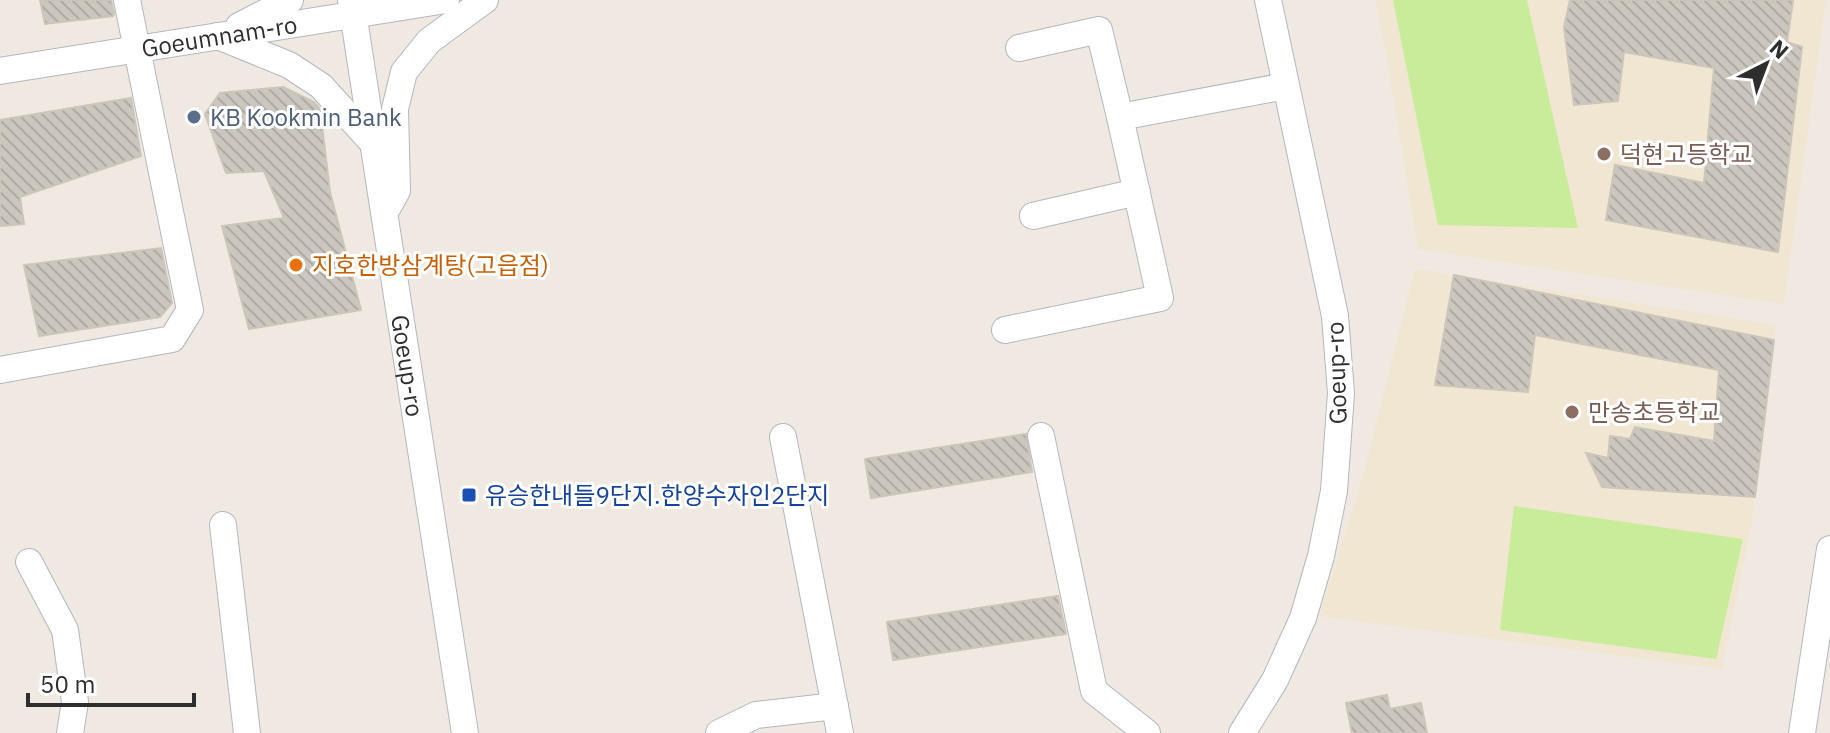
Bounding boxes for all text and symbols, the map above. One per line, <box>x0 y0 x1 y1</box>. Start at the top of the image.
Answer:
street label: Goeumnam-ro <box>139 8 299 64</box>
north arrow <box>1726 24 1806 104</box>
text: N <box>1764 33 1795 65</box>
place label: KB Kookmin Bank <box>210 101 402 133</box>
marker: KB Kookmin Bank <box>185 108 203 126</box>
place label: 덕현고등학교 <box>1620 138 1752 170</box>
marker: 덕현고등학교 <box>1595 145 1613 163</box>
place label: 지호한방삼계탕(고읍점) <box>312 249 549 281</box>
marker: 지호한방삼계탕(고읍점) <box>287 256 305 274</box>
street label: Goeup-ro <box>384 312 432 419</box>
street label: Goeup-ro <box>1318 321 1354 425</box>
place label: 만송초등학교 <box>1588 396 1720 428</box>
marker: 만송초등학교 <box>1563 403 1581 421</box>
place label: 유승한내들9단지.한양수자인2단지 <box>485 479 829 511</box>
marker: 유승한내들9단지.한양수자인2단지 <box>460 486 478 504</box>
scale bar <box>28 657 194 707</box>
text: 50 m <box>40 668 95 700</box>

